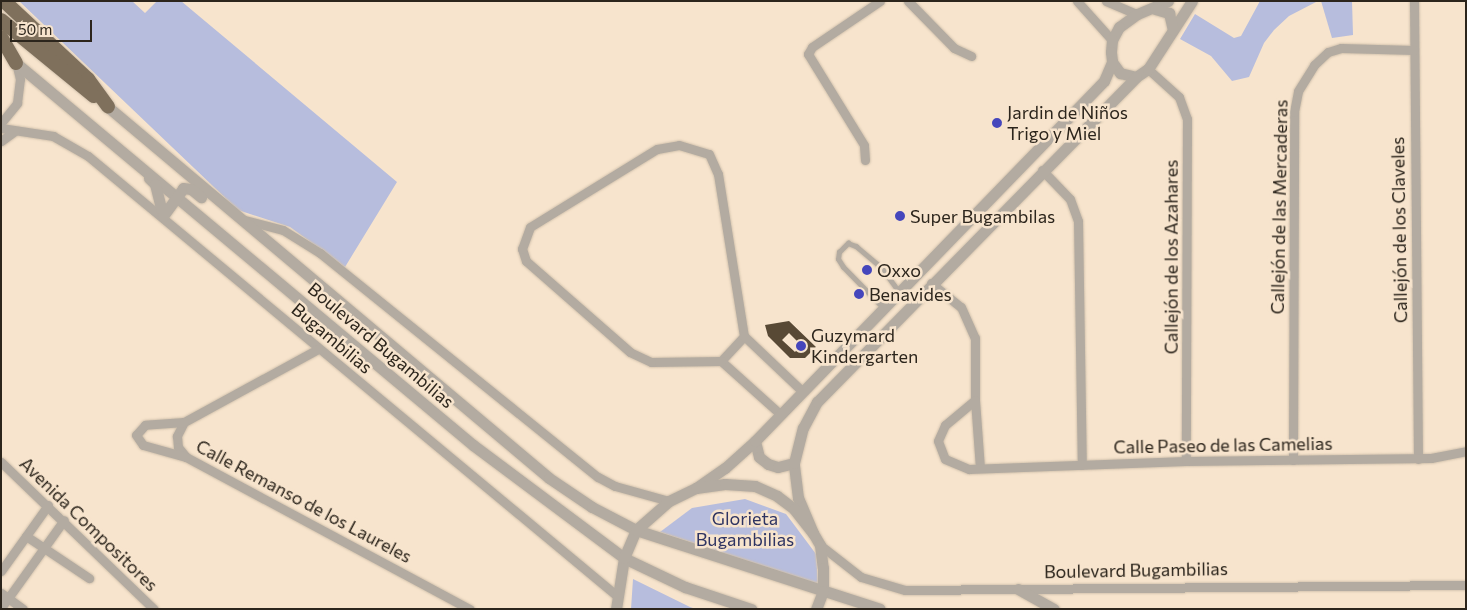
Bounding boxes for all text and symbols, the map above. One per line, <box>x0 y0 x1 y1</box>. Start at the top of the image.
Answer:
scale bar <box>12 10 95 42</box>
text: 50 m <box>18 20 52 38</box>
street label: Callejón de las Mercaderas <box>1266 99 1292 315</box>
place label: Jardin de Niños Trigo y Miel <box>1007 102 1128 144</box>
marker: Jardin de Niños Trigo y Miel <box>991 117 1003 129</box>
street label: Callejón de los Claveles <box>1387 137 1411 323</box>
street label: Callejón de los Azahares <box>1160 160 1182 354</box>
place label: Super Bugambilas <box>910 205 1055 227</box>
marker: Super Bugambilas <box>894 210 906 222</box>
place label: Oxxo <box>877 259 921 281</box>
marker: Oxxo <box>861 264 873 276</box>
street label: Boulevard Bugambilias <box>304 278 458 412</box>
place label: Benavides <box>869 283 952 305</box>
marker: Benavides <box>853 288 865 300</box>
street label: Bugambilias <box>287 298 377 378</box>
place label: Guzymard Kindergarten <box>811 325 918 368</box>
marker: Guzymard Kindergarten <box>795 340 807 352</box>
street label: Calle Paseo de las Camelias <box>1113 432 1333 458</box>
street label: Calle Remanso de los Laureles <box>192 435 416 567</box>
street label: Avenida Compositores <box>15 452 163 596</box>
park label: Glorieta Bugambilias <box>696 508 794 550</box>
street label: Boulevard Bugambilias <box>1044 558 1228 582</box>

